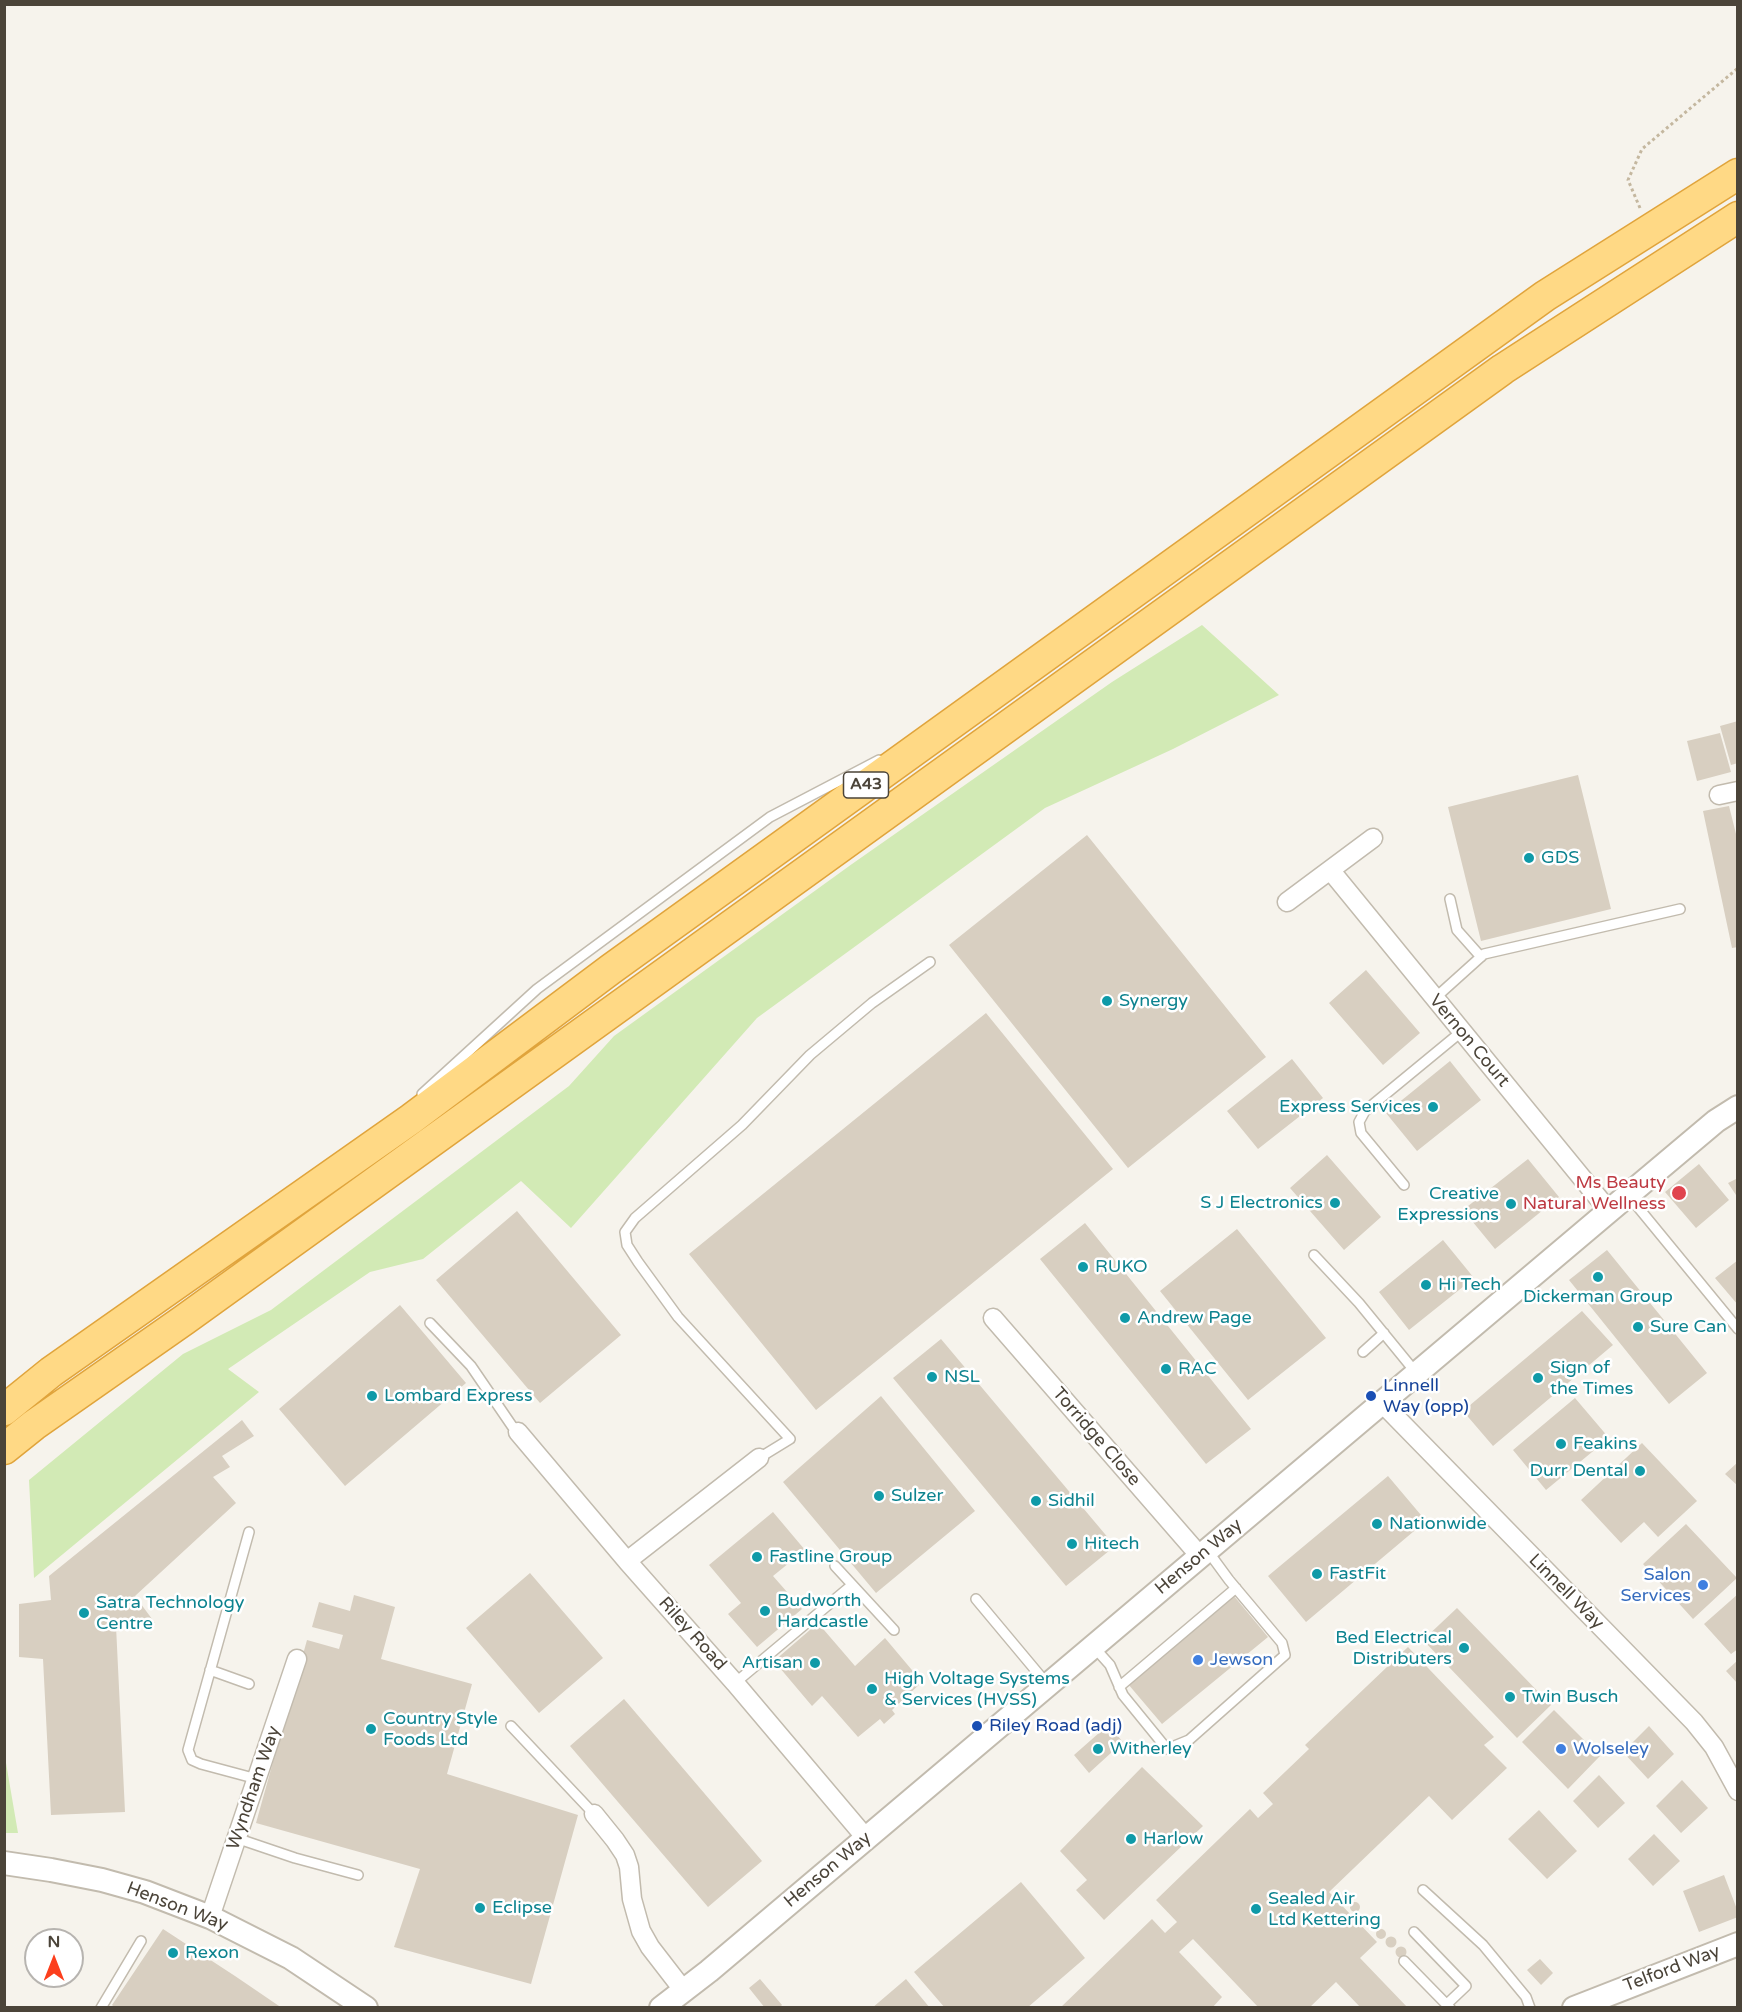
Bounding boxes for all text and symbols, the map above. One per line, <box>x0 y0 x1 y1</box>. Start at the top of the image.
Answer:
road number: A43 <box>844 772 888 798</box>
place label: GDS <box>1541 847 1579 869</box>
marker: GDS <box>1522 851 1536 865</box>
place label: Synergy <box>1119 990 1188 1012</box>
street label: Vernon Court <box>1424 990 1514 1092</box>
marker: Synergy <box>1100 994 1114 1008</box>
place label: Express Services <box>1279 1096 1421 1118</box>
marker: Express Services <box>1426 1100 1440 1114</box>
place label: Ms Beauty Natural Wellness <box>1523 1172 1666 1214</box>
place label: Creative Expressions <box>1397 1183 1499 1226</box>
marker: Ms Beauty Natural Wellness <box>1670 1184 1688 1202</box>
place label: S J Electronics <box>1200 1192 1323 1214</box>
marker: S J Electronics <box>1328 1196 1342 1210</box>
marker: Creative Expressions <box>1504 1197 1518 1211</box>
place label: RUKO <box>1095 1256 1148 1278</box>
marker: RUKO <box>1076 1260 1090 1274</box>
marker: Dickerman Group <box>1591 1270 1605 1284</box>
place label: Hi Tech <box>1438 1274 1501 1296</box>
marker: Hi Tech <box>1419 1278 1433 1292</box>
place label: Dickerman Group <box>1523 1286 1673 1308</box>
place label: Andrew Page <box>1137 1307 1252 1329</box>
marker: Andrew Page <box>1118 1311 1132 1325</box>
place label: Sure Can <box>1650 1316 1727 1338</box>
marker: Sure Can <box>1631 1320 1645 1334</box>
place label: Sign of the Times <box>1550 1357 1633 1400</box>
place label: RAC <box>1178 1358 1217 1380</box>
marker: RAC <box>1159 1362 1173 1376</box>
place label: NSL <box>944 1366 980 1388</box>
marker: NSL <box>925 1370 939 1384</box>
marker: Sign of the Times <box>1531 1371 1545 1385</box>
place label: Linnell Way (opp) <box>1383 1375 1469 1418</box>
street label: Torridge Close <box>1047 1383 1145 1491</box>
place label: Lombard Express <box>384 1385 533 1407</box>
marker: Lombard Express <box>365 1389 379 1403</box>
marker: Linnell Way (opp) <box>1364 1389 1378 1403</box>
place label: Feakins <box>1573 1433 1637 1455</box>
marker: Feakins <box>1554 1437 1568 1451</box>
place label: Durr Dental <box>1530 1460 1628 1482</box>
marker: Durr Dental <box>1633 1464 1647 1478</box>
place label: Sulzer <box>891 1485 943 1507</box>
marker: Sulzer <box>872 1489 886 1503</box>
place label: Sidhil <box>1048 1490 1095 1512</box>
marker: Sidhil <box>1029 1494 1043 1508</box>
place label: Nationwide <box>1389 1513 1487 1535</box>
street label: Henson Way <box>1151 1514 1247 1600</box>
marker: Nationwide <box>1370 1517 1384 1531</box>
place label: Hitech <box>1084 1533 1139 1555</box>
marker: Hitech <box>1065 1537 1079 1551</box>
place label: Fastline Group <box>769 1546 892 1568</box>
marker: Fastline Group <box>750 1550 764 1564</box>
street label: Linnell Way <box>1524 1550 1608 1634</box>
place label: FastFit <box>1329 1563 1386 1585</box>
place label: Salon Services <box>1620 1564 1691 1606</box>
marker: FastFit <box>1310 1567 1324 1581</box>
marker: Salon Services <box>1696 1578 1710 1592</box>
place label: Budworth Hardcastle <box>777 1590 869 1632</box>
place label: Satra Technology Centre <box>96 1592 244 1634</box>
street label: Riley Road <box>653 1593 731 1675</box>
marker: Budworth Hardcastle <box>758 1604 772 1618</box>
marker: Satra Technology Centre <box>77 1606 91 1620</box>
place label: Bed Electrical Distributers <box>1335 1627 1452 1670</box>
marker: Bed Electrical Distributers <box>1457 1641 1471 1655</box>
place label: Jewson <box>1210 1649 1273 1671</box>
place label: Artisan <box>742 1652 803 1674</box>
marker: Jewson <box>1191 1653 1205 1667</box>
marker: Artisan <box>808 1656 822 1670</box>
place label: High Voltage Systems & Services (HVSS) <box>884 1668 1070 1710</box>
marker: High Voltage Systems & Services (HVSS) <box>865 1682 879 1696</box>
place label: Twin Busch <box>1522 1686 1619 1708</box>
marker: Twin Busch <box>1503 1690 1517 1704</box>
place label: Country Style Foods Ltd <box>383 1708 498 1750</box>
place label: Riley Road (adj) <box>989 1715 1122 1737</box>
marker: Riley Road (adj) <box>970 1719 984 1733</box>
marker: Country Style Foods Ltd <box>364 1722 378 1736</box>
street label: Wyndham Way <box>223 1723 285 1853</box>
place label: Witherley <box>1110 1738 1192 1760</box>
place label: Wolseley <box>1573 1738 1649 1760</box>
marker: Witherley <box>1091 1742 1105 1756</box>
marker: Wolseley <box>1554 1742 1568 1756</box>
street label: Henson Way <box>780 1827 876 1913</box>
place label: Harlow <box>1143 1828 1203 1850</box>
marker: Harlow <box>1124 1832 1138 1846</box>
street label: Henson Way <box>123 1878 231 1936</box>
place label: Sealed Air Ltd Kettering <box>1268 1888 1381 1930</box>
place label: Eclipse <box>492 1897 552 1919</box>
marker: Eclipse <box>473 1901 487 1915</box>
marker: Sealed Air Ltd Kettering <box>1249 1902 1263 1916</box>
north arrow <box>24 1928 84 1988</box>
text: N <box>48 1932 60 1952</box>
street label: Telford Way <box>1621 1941 1723 1997</box>
place label: Rexon <box>185 1942 239 1964</box>
marker: Rexon <box>166 1946 180 1960</box>

